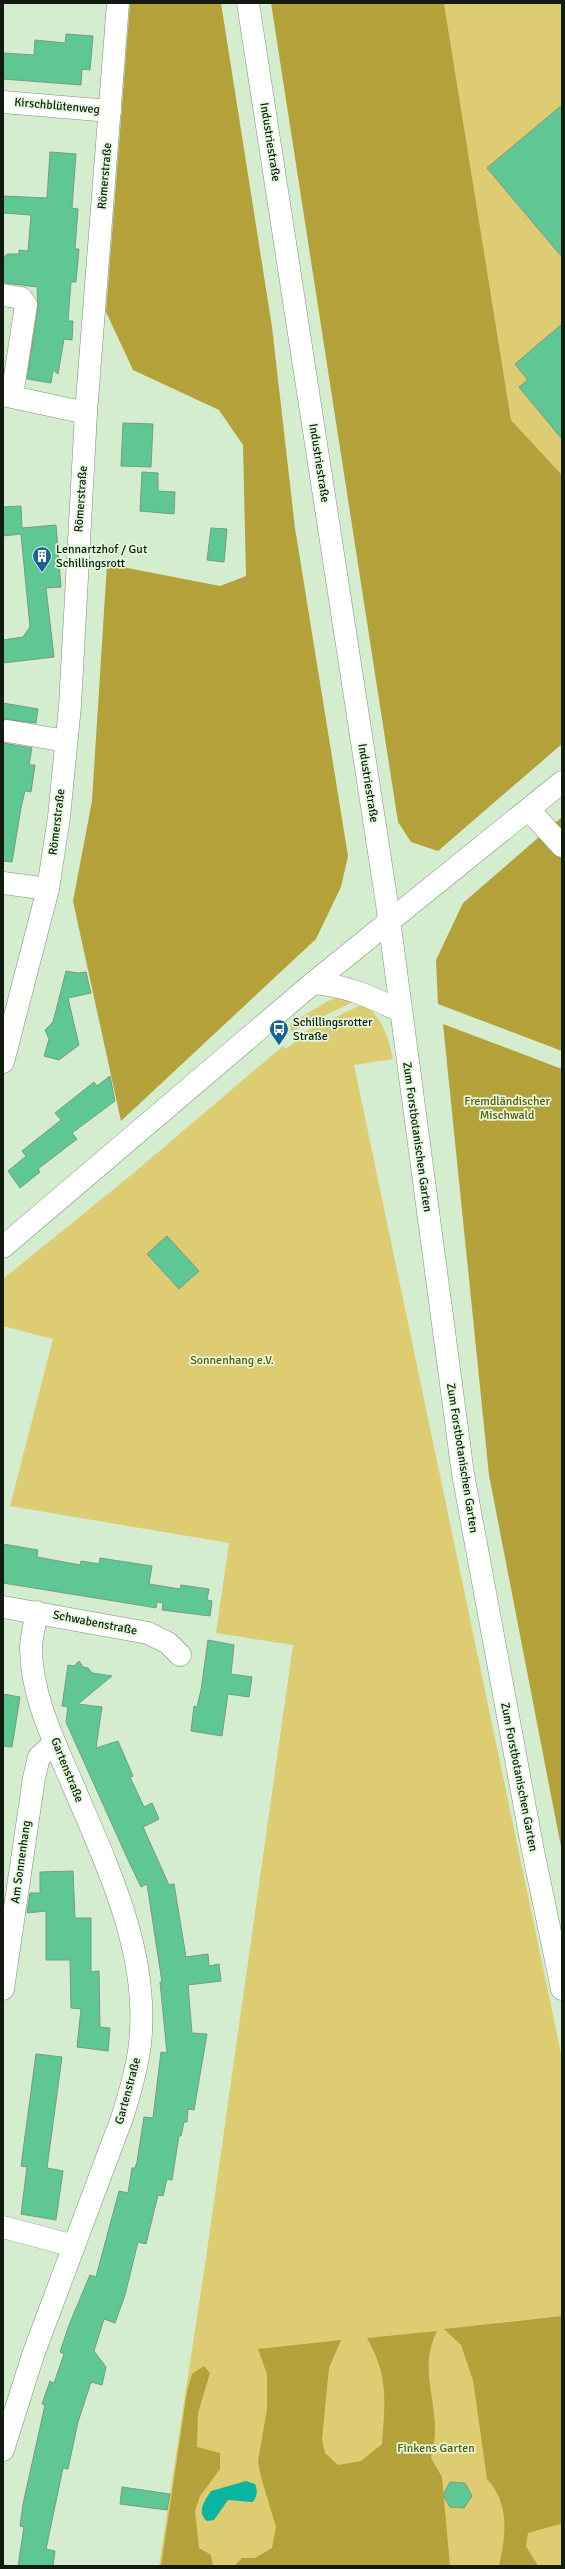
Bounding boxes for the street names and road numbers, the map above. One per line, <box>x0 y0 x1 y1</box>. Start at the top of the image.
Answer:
street label: Kirschblütenweg <box>14 95 100 117</box>
street label: Industriestraße <box>256 101 284 183</box>
street label: Römerstraße <box>95 142 115 210</box>
street label: Industriestraße <box>305 422 333 504</box>
street label: Römerstraße <box>71 465 91 533</box>
street label: Industriestraße <box>354 742 382 824</box>
street label: Römerstraße <box>45 788 69 856</box>
street label: Zum Forstbotanischen Garten <box>399 1061 435 1213</box>
street label: Zum Forstbotanischen Garten <box>443 1382 481 1534</box>
street label: Schwabenstraße <box>52 1607 138 1639</box>
street label: Zum Forstbotanischen Garten <box>497 1701 541 1853</box>
street label: Gartenstraße <box>47 1735 87 1805</box>
street label: Am Sonnenhang <box>8 1820 34 1904</box>
street label: Gartenstraße <box>112 2056 144 2126</box>

